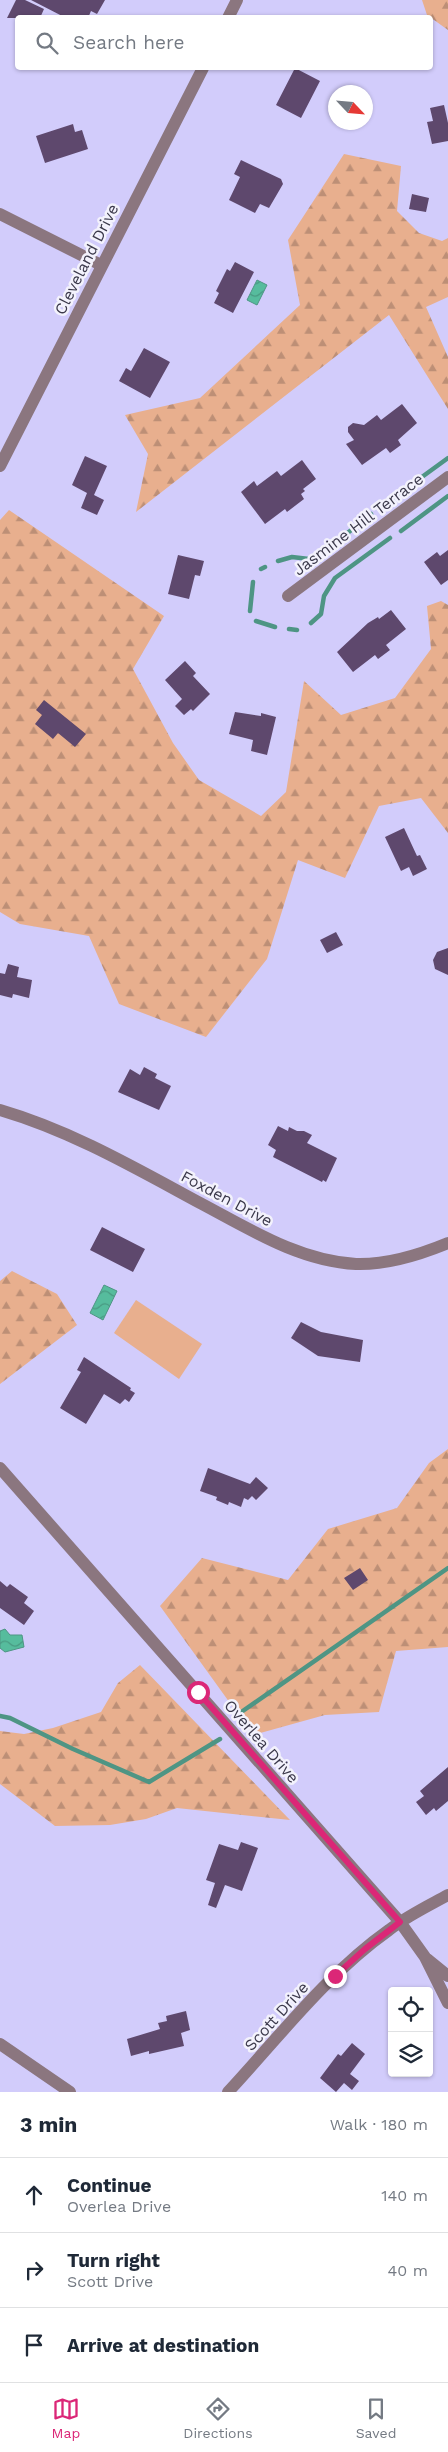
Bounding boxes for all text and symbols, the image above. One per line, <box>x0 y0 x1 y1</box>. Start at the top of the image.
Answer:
search box <box>15 15 433 70</box>
icon: search <box>33 29 61 57</box>
text: Search here <box>73 31 184 54</box>
north arrow <box>328 85 373 130</box>
street label: Cleveland Drive <box>50 201 123 318</box>
street label: Jasmine Hill Terrace <box>290 469 427 579</box>
street label: Foxden Drive <box>178 1166 276 1230</box>
route start <box>187 1681 210 1704</box>
street label: Overlea Drive <box>220 1696 303 1787</box>
route end <box>324 1965 347 1988</box>
street label: Scott Drive <box>240 1978 312 2055</box>
map controls <box>388 1987 433 2077</box>
button: locate <box>388 1987 433 2032</box>
button: layers <box>388 2032 433 2077</box>
text: 3 min <box>20 2112 77 2137</box>
text: Walk · 180 m <box>330 2115 428 2134</box>
text: Continue <box>67 2174 151 2197</box>
icon: ahead <box>20 2181 48 2209</box>
text: 140 m <box>381 2186 428 2205</box>
text: Overlea Drive <box>67 2197 171 2216</box>
text: Turn right <box>67 2249 160 2272</box>
icon: right <box>20 2256 48 2284</box>
text: 40 m <box>388 2261 428 2280</box>
text: Scott Drive <box>67 2272 153 2291</box>
icon: arrive <box>20 2331 48 2359</box>
text: Arrive at destination <box>67 2334 259 2357</box>
tab: Map <box>52 2395 80 2441</box>
tab: Directions <box>183 2395 253 2441</box>
tab: Saved <box>356 2395 396 2441</box>

